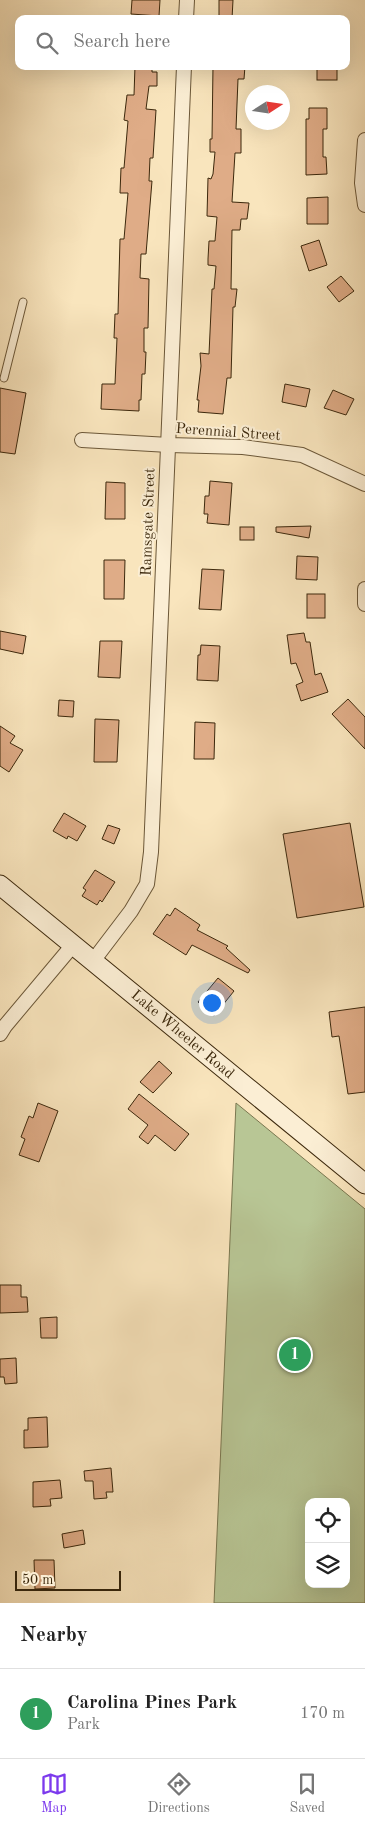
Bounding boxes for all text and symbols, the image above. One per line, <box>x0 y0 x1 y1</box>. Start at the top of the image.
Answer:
search box <box>15 15 350 70</box>
icon: search <box>33 29 61 57</box>
text: Search here <box>73 33 170 52</box>
north arrow <box>245 85 290 130</box>
street label: Perennial Street <box>175 422 281 444</box>
street label: Ramsgate Street <box>140 468 158 576</box>
street label: Lake Wheeler Road <box>128 988 236 1082</box>
your location <box>199 990 225 1016</box>
pin: 1 <box>279 1336 311 1374</box>
map controls <box>305 1498 350 1588</box>
button: locate <box>305 1498 350 1543</box>
button: layers <box>305 1543 350 1588</box>
scale bar <box>15 1568 121 1591</box>
text: 50 m <box>22 1573 53 1587</box>
text: Nearby <box>20 1625 88 1646</box>
text: Carolina Pines Park <box>67 1694 237 1713</box>
text: 1 <box>31 1706 41 1722</box>
text: 170 m <box>300 1706 345 1722</box>
text: Park <box>67 1717 100 1733</box>
tab: Map <box>40 1770 68 1817</box>
tab: Directions <box>148 1770 210 1817</box>
tab: Saved <box>289 1770 325 1817</box>

